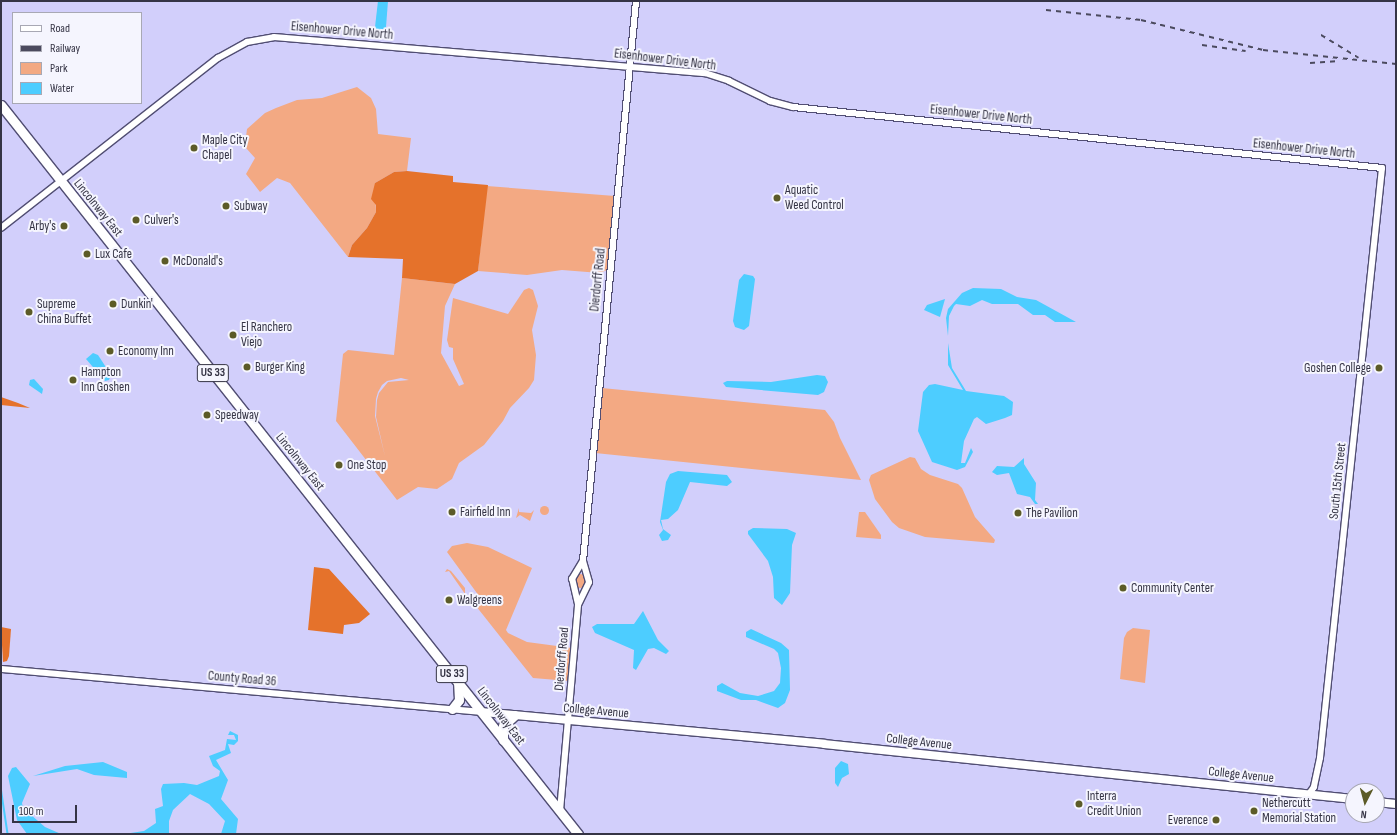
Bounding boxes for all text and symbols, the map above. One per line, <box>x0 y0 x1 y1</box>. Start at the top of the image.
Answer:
legend <box>12 12 142 104</box>
street label: Eisenhower Drive North <box>290 19 394 43</box>
text: Road <box>50 21 70 36</box>
text: Railway <box>50 41 80 56</box>
street label: Eisenhower Drive North <box>613 46 717 74</box>
text: Park <box>50 61 68 76</box>
text: Water <box>50 81 74 96</box>
street label: Eisenhower Drive North <box>929 102 1033 128</box>
place label: Maple City Chapel <box>202 133 248 164</box>
street label: Eisenhower Drive North <box>1252 136 1356 162</box>
marker: Maple City Chapel <box>189 143 199 153</box>
street label: Lincolnway East <box>70 176 126 240</box>
place label: Aquatic Weed Control <box>785 183 844 214</box>
marker: Aquatic Weed Control <box>772 193 782 203</box>
place label: Subway <box>234 198 267 214</box>
marker: Subway <box>221 201 231 211</box>
place label: Culver's <box>144 212 179 228</box>
marker: Culver's <box>131 215 141 225</box>
place label: Arby's <box>29 218 56 234</box>
marker: Arby's <box>59 221 69 231</box>
place label: Lux Cafe <box>95 246 132 262</box>
street label: Dierdorff Road <box>587 248 609 312</box>
marker: Lux Cafe <box>82 249 92 259</box>
place label: McDonald's <box>173 253 223 269</box>
marker: McDonald's <box>160 256 170 266</box>
place label: Dunkin' <box>121 296 153 312</box>
place label: Supreme China Buffet <box>37 297 91 328</box>
marker: Dunkin' <box>108 299 118 309</box>
marker: Supreme China Buffet <box>24 307 34 317</box>
place label: El Ranchero Viejo <box>241 320 292 351</box>
marker: El Ranchero Viejo <box>228 330 238 340</box>
place label: Economy Inn <box>118 343 174 359</box>
marker: Economy Inn <box>105 346 115 356</box>
place label: Burger King <box>255 359 305 375</box>
place label: Goshen College <box>1304 360 1371 376</box>
marker: Burger King <box>242 362 252 372</box>
road number: US 33 <box>196 363 230 383</box>
marker: Goshen College <box>1374 363 1384 373</box>
place label: Hampton Inn Goshen <box>81 365 130 396</box>
marker: Hampton Inn Goshen <box>68 375 78 385</box>
place label: Speedway <box>215 407 259 423</box>
marker: Speedway <box>202 410 212 420</box>
street label: Lincolnway East <box>272 430 328 494</box>
street label: South 15th Street <box>1326 442 1350 520</box>
place label: One Stop <box>347 457 386 473</box>
marker: One Stop <box>334 460 344 470</box>
place label: Fairfield Inn <box>460 504 511 520</box>
place label: The Pavilion <box>1026 505 1078 521</box>
marker: Fairfield Inn <box>447 507 457 517</box>
marker: The Pavilion <box>1013 508 1023 518</box>
place label: Community Center <box>1131 580 1214 596</box>
marker: Community Center <box>1118 583 1128 593</box>
place label: Walgreens <box>457 592 502 608</box>
marker: Walgreens <box>444 595 454 605</box>
street label: Dierdorff Road <box>551 627 573 691</box>
road number: US 33 <box>435 664 469 684</box>
street label: County Road 36 <box>207 668 277 690</box>
street label: Lincolnway East <box>474 684 528 748</box>
street label: College Avenue <box>563 700 629 722</box>
street label: College Avenue <box>885 731 953 753</box>
street label: College Avenue <box>1207 764 1275 786</box>
north arrow <box>1345 783 1385 823</box>
place label: Interra Credit Union <box>1087 789 1141 820</box>
place label: Nethercutt Memorial Station <box>1262 796 1336 827</box>
scale bar <box>14 797 79 823</box>
marker: Interra Credit Union <box>1074 799 1084 809</box>
text: 100 m <box>19 804 44 819</box>
marker: Nethercutt Memorial Station <box>1249 806 1259 816</box>
text: N <box>1360 808 1367 821</box>
place label: Everence <box>1168 812 1208 828</box>
marker: Everence <box>1211 815 1221 825</box>

